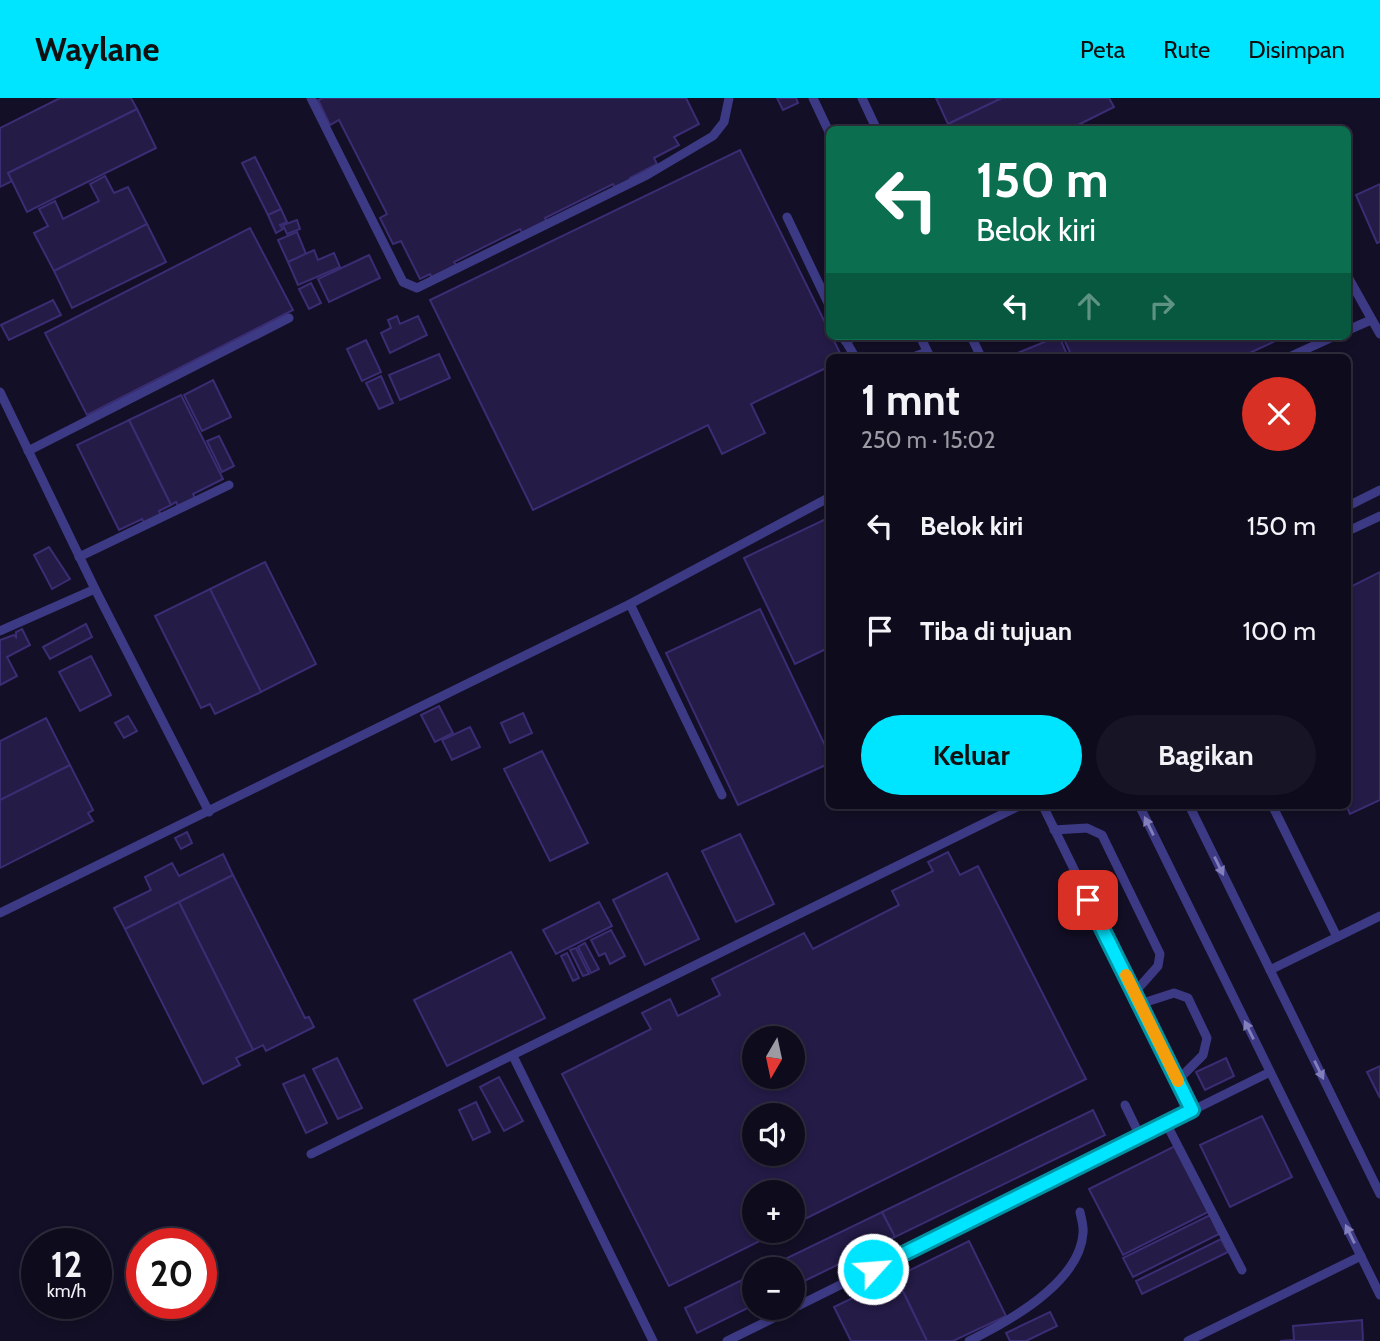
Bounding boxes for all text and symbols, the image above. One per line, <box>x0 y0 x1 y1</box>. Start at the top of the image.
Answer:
text: Waylane <box>35 29 159 69</box>
text: Peta <box>1080 35 1125 64</box>
text: Rute <box>1163 35 1210 64</box>
text: Disimpan <box>1248 35 1345 64</box>
text: 150 m <box>976 150 1109 209</box>
icon: left <box>861 154 952 245</box>
text: Belok kiri <box>976 210 1096 249</box>
icon: left <box>997 287 1035 325</box>
icon: ahead <box>1070 287 1108 325</box>
icon: right <box>1143 287 1181 325</box>
text: 1 mnt <box>861 374 960 426</box>
button: close <box>1242 377 1316 451</box>
text: 250 m · 15:02 <box>861 426 996 454</box>
icon: left <box>861 507 899 545</box>
text: Belok kiri <box>920 510 1023 542</box>
text: 150 m <box>1247 510 1316 542</box>
icon: arrive <box>861 612 899 650</box>
text: Tiba di tujuan <box>920 615 1072 647</box>
text: 100 m <box>1243 615 1316 647</box>
button: Keluar <box>861 715 1082 795</box>
button: Bagikan <box>1096 715 1316 795</box>
one-way arrow <box>1143 816 1154 836</box>
one-way arrow <box>1213 856 1224 876</box>
pin <box>1058 870 1118 930</box>
icon: arrive <box>1069 881 1107 919</box>
one-way arrow <box>1244 1020 1255 1040</box>
north arrow <box>742 1026 805 1088</box>
map controls <box>742 1026 805 1320</box>
one-way arrow <box>1314 1060 1325 1080</box>
button: sound <box>742 1103 805 1166</box>
button: + <box>742 1180 805 1243</box>
one-way arrow <box>1344 1224 1355 1244</box>
speed limit sign: 20 <box>126 1228 217 1319</box>
position arrow <box>836 1232 910 1306</box>
text: 12 <box>51 1243 82 1286</box>
button: − <box>742 1257 805 1320</box>
text: km/h <box>47 1280 86 1302</box>

